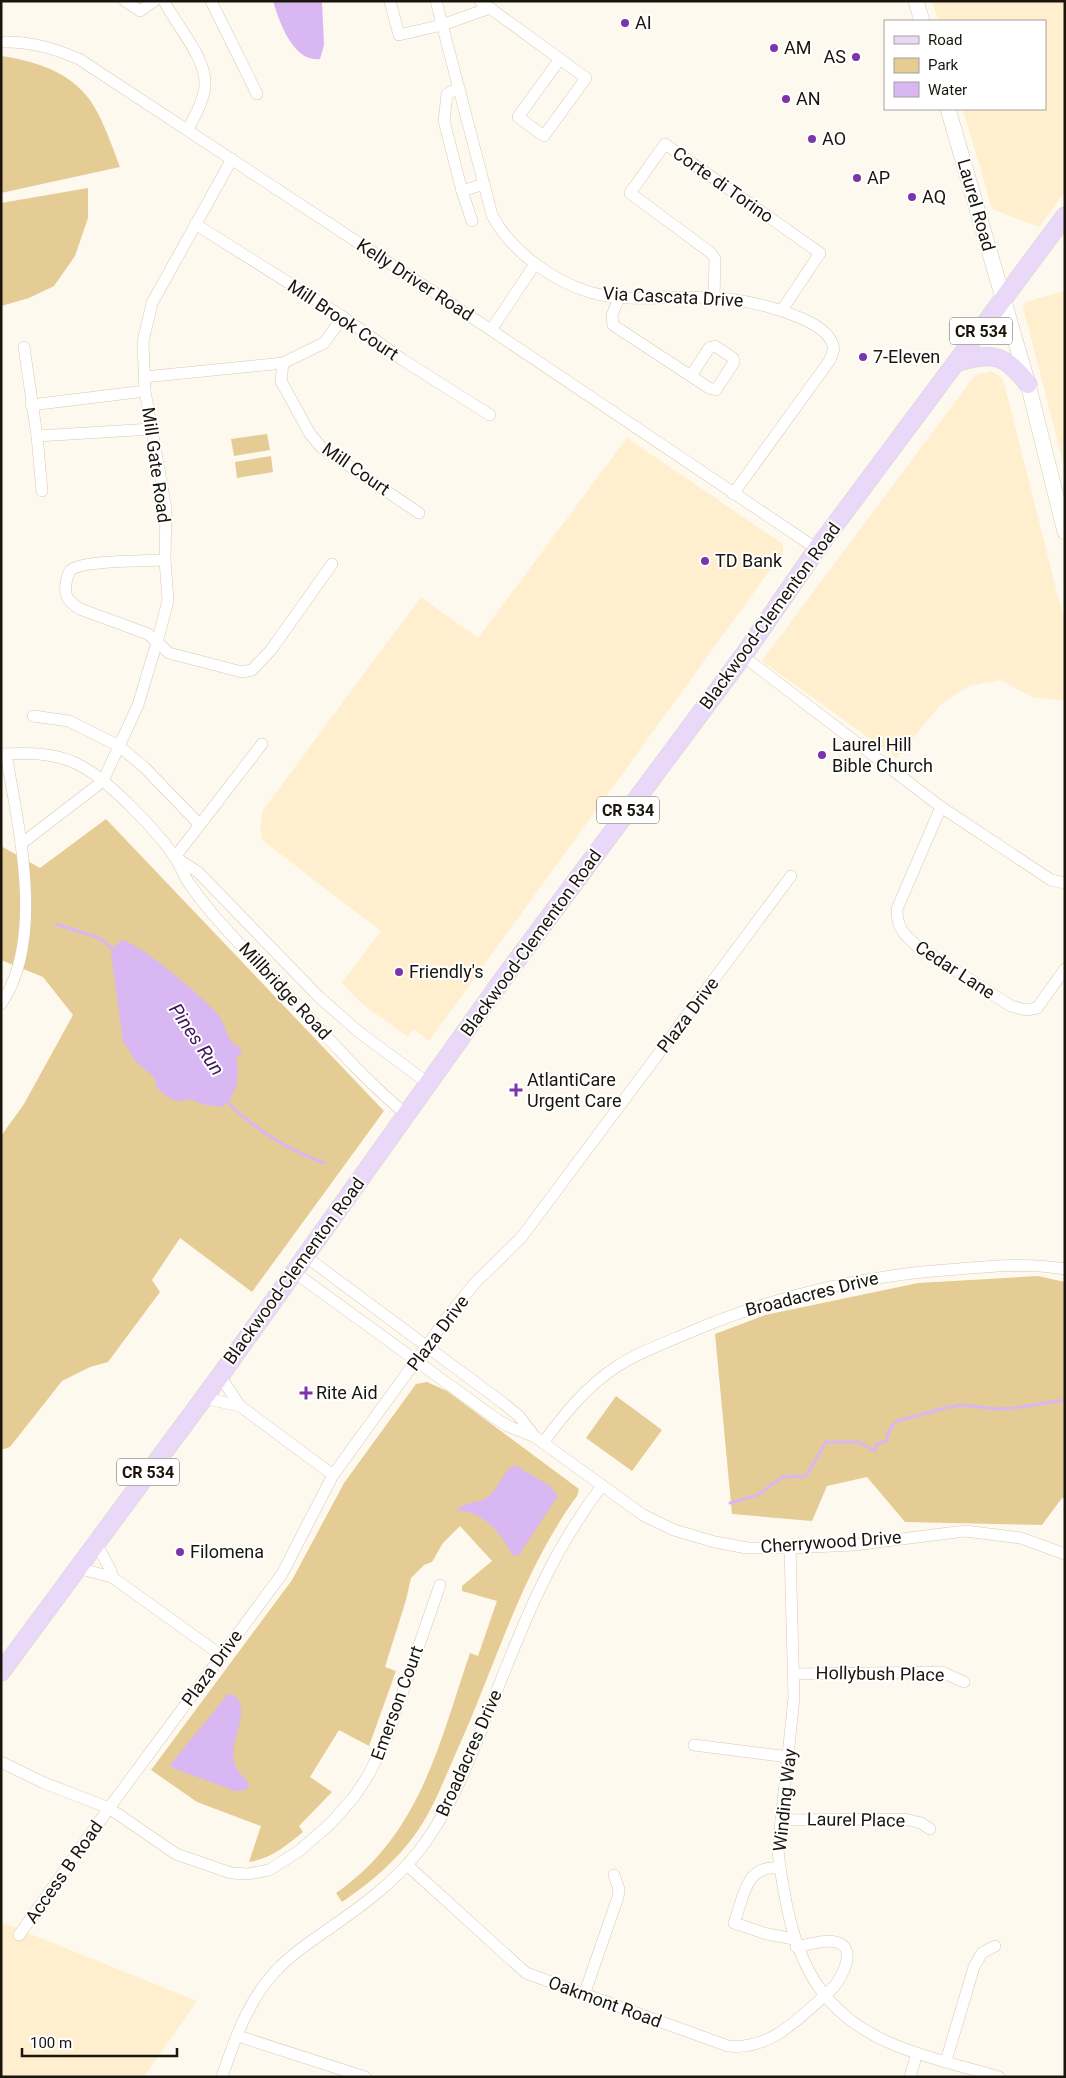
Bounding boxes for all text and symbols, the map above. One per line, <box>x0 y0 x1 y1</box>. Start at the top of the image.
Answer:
place label: AI <box>635 12 652 33</box>
marker: AI <box>619 17 631 29</box>
legend <box>884 20 1046 110</box>
text: Road <box>928 31 962 49</box>
place label: AM <box>784 37 811 58</box>
marker: AM <box>768 42 780 54</box>
place label: AS <box>824 46 846 67</box>
marker: AS <box>850 51 862 63</box>
text: Park <box>928 56 959 74</box>
text: Water <box>928 81 967 99</box>
place label: AN <box>796 88 821 109</box>
marker: AN <box>780 93 792 105</box>
place label: AO <box>822 128 846 149</box>
marker: AO <box>806 133 818 145</box>
street label: Corte di Torino <box>669 142 778 227</box>
street label: Laurel Road <box>953 156 1000 253</box>
place label: AP <box>867 167 890 188</box>
marker: AP <box>851 172 863 184</box>
place label: AQ <box>922 186 946 207</box>
marker: AQ <box>906 191 918 203</box>
street label: Kelly Driver Road <box>353 234 477 325</box>
street label: Mill Brook Court <box>284 275 403 364</box>
street label: Via Cascata Drive <box>602 282 744 311</box>
road number: CR 534 <box>950 318 1012 344</box>
place label: 7-Eleven <box>873 346 940 367</box>
marker: 7-Eleven <box>857 351 869 363</box>
street label: Mill Gate Road <box>138 406 175 524</box>
street label: Mill Court <box>318 438 394 500</box>
street label: Blackwood-Clementon Road <box>695 518 844 713</box>
place label: TD Bank <box>715 550 783 571</box>
marker: TD Bank <box>699 555 711 567</box>
place label: Laurel Hill Bible Church <box>832 734 933 776</box>
marker: Laurel Hill Bible Church <box>816 749 828 761</box>
road number: CR 534 <box>597 796 659 824</box>
street label: Blackwood-Clementon Road <box>456 845 605 1040</box>
street label: Cedar Lane <box>911 936 999 1003</box>
street label: Millbridge Road <box>235 938 336 1044</box>
place label: Friendly's <box>409 961 484 982</box>
marker: Friendly's <box>393 966 405 978</box>
street label: Plaza Drive <box>652 973 723 1057</box>
water label: Pines Run <box>164 999 229 1080</box>
place label: AtlantiCare Urgent Care <box>527 1069 622 1111</box>
marker: AtlantiCare Urgent Care <box>509 1083 523 1097</box>
street label: Blackwood-Clementon Road <box>219 1173 368 1368</box>
street label: Broadacres Drive <box>743 1267 881 1320</box>
street label: Plaza Drive <box>402 1291 473 1375</box>
place label: Rite Aid <box>316 1382 378 1403</box>
marker: Rite Aid <box>300 1387 312 1399</box>
road number: CR 534 <box>117 1458 179 1485</box>
street label: Cherrywood Drive <box>760 1526 902 1557</box>
place label: Filomena <box>190 1541 264 1562</box>
marker: Filomena <box>174 1546 186 1558</box>
street label: Plaza Drive <box>177 1625 246 1710</box>
street label: Emerson Court <box>366 1643 427 1763</box>
street label: Hollybush Place <box>816 1662 944 1685</box>
street label: Broadacres Drive <box>431 1686 506 1819</box>
street label: Winding Way <box>769 1747 800 1852</box>
street label: Laurel Place <box>807 1808 905 1831</box>
street label: Access B Road <box>21 1816 107 1927</box>
street label: Oakmont Road <box>546 1971 665 2032</box>
scale bar <box>22 2026 178 2058</box>
text: 100 m <box>30 2034 72 2052</box>

